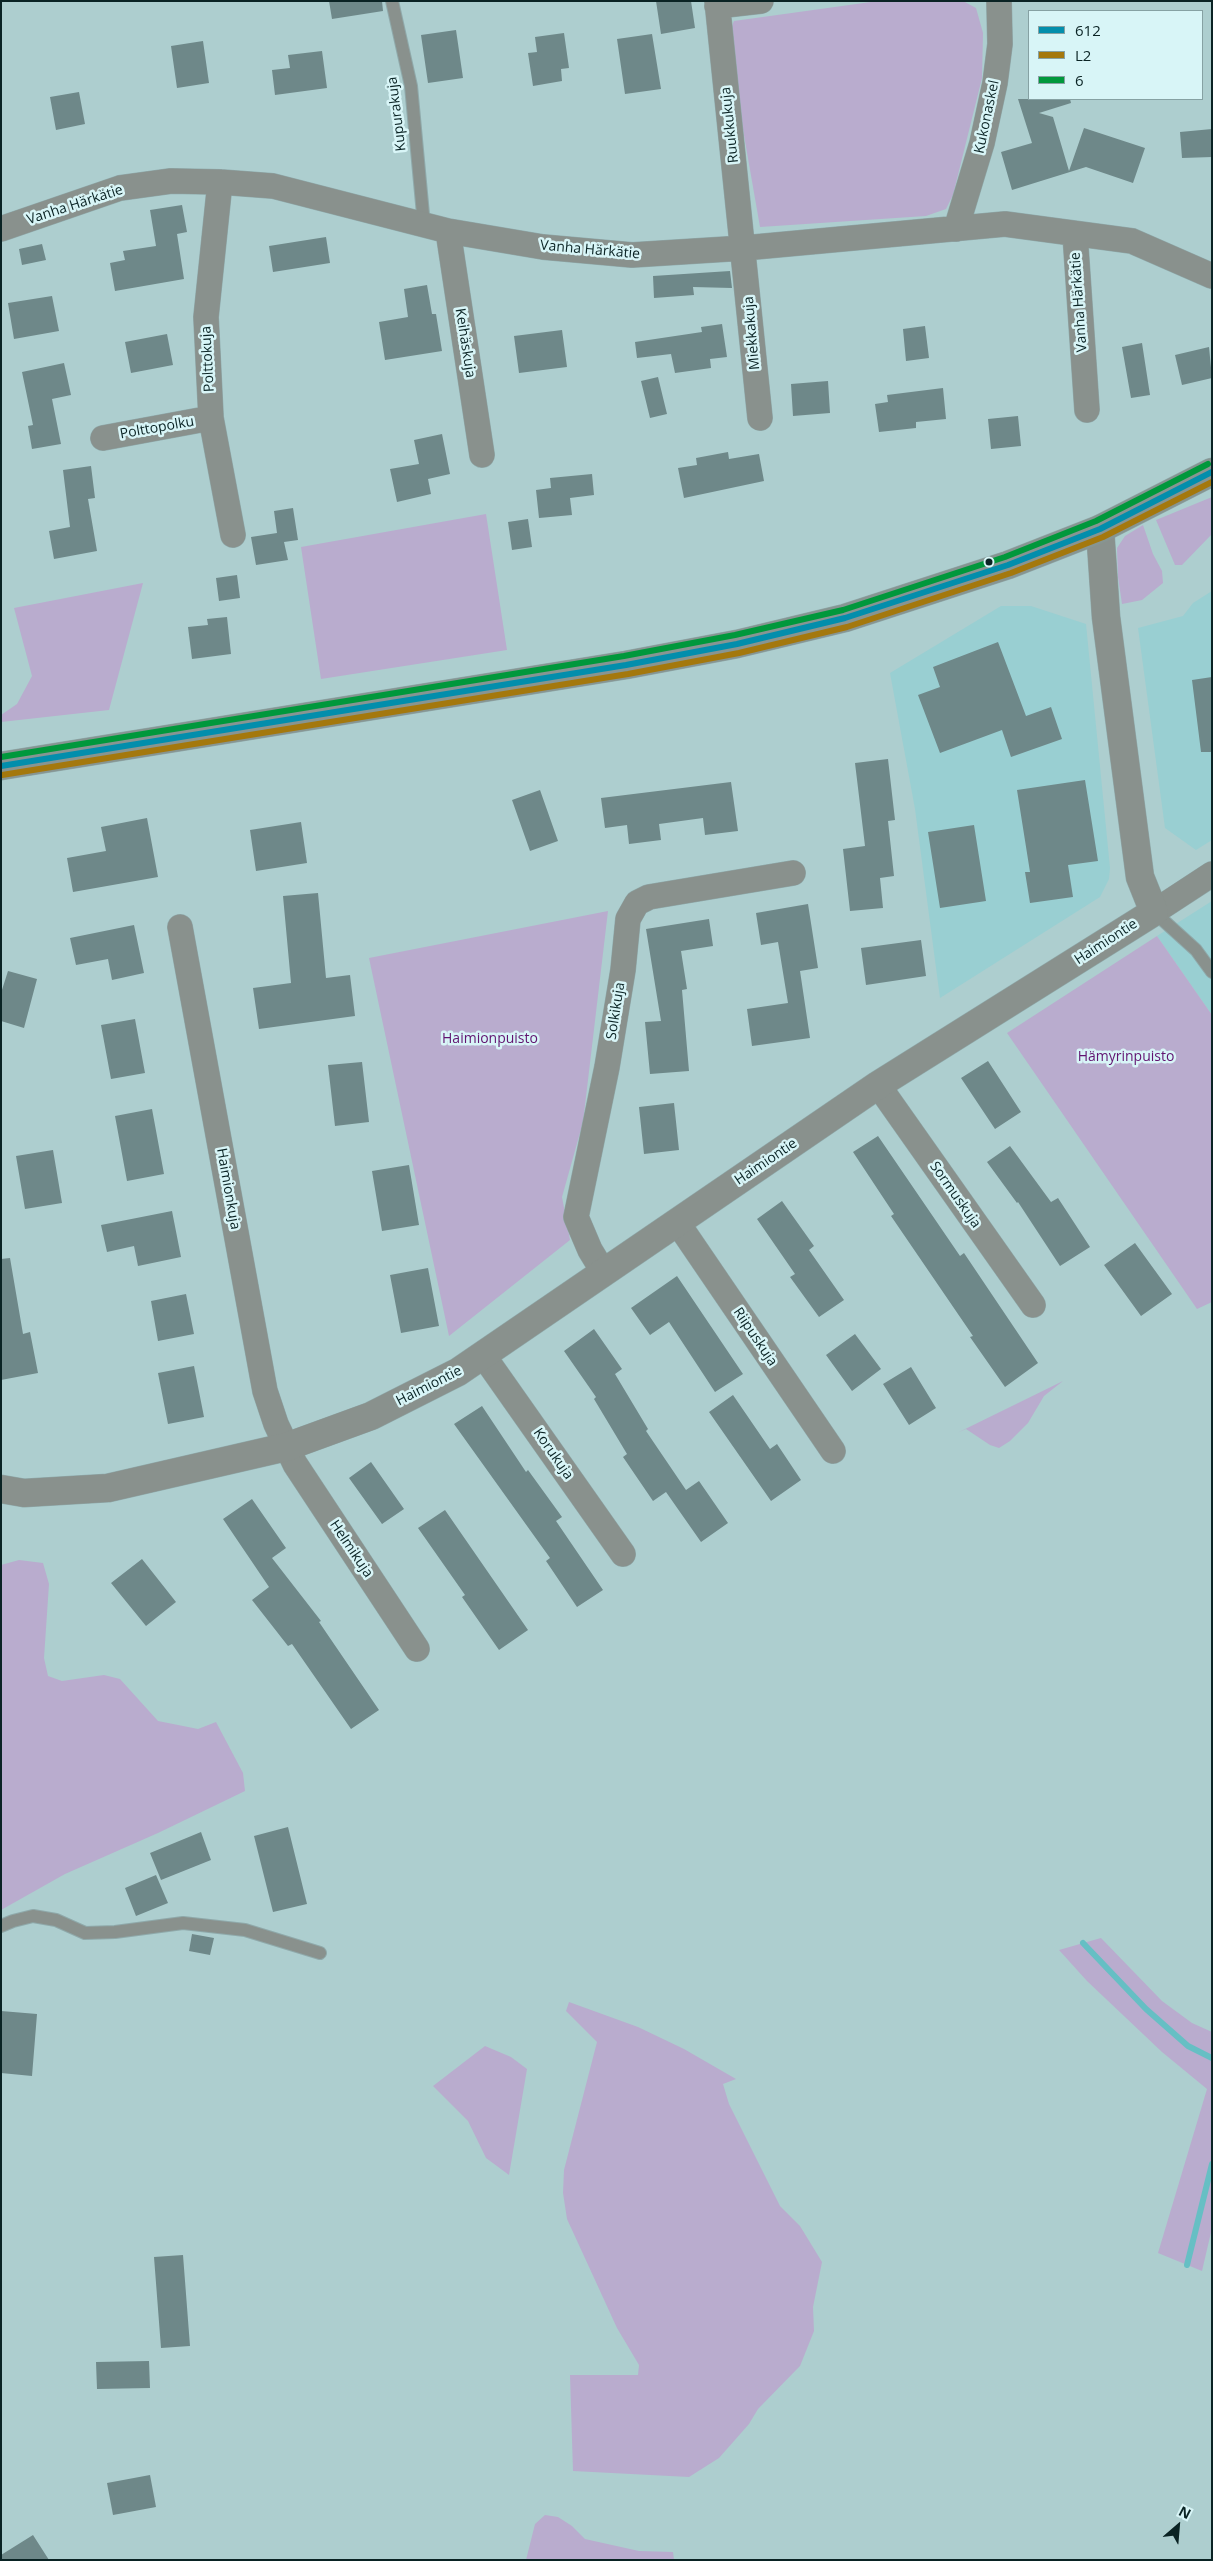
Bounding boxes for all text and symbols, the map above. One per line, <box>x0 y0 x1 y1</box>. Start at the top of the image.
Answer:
legend <box>1028 10 1203 100</box>
text: 612 <box>1075 20 1101 40</box>
text: L2 <box>1075 45 1091 65</box>
text: 6 <box>1075 70 1084 90</box>
street label: Kupurakuja <box>384 76 410 152</box>
street label: Kukonaskel <box>971 79 1003 155</box>
street label: Ruukkukuja <box>718 86 742 164</box>
street label: Vanha Härkätie <box>25 182 125 228</box>
street label: Vanha Härkätie <box>539 237 641 263</box>
street label: Vanha Härkätie <box>1067 252 1091 352</box>
street label: Miekkakuja <box>740 296 764 370</box>
street label: Keihäskuja <box>451 307 479 379</box>
street label: Polttokuja <box>198 326 218 392</box>
street label: Polttopolku <box>118 413 196 443</box>
unlabelled marker <box>984 557 994 567</box>
street label: Haimiontie <box>1071 915 1141 969</box>
street label: Solkikuja <box>603 981 629 1041</box>
park label: Haimionpuisto <box>442 1031 538 1047</box>
park label: Hämyrinpuisto <box>1078 1049 1174 1065</box>
street label: Haimiontie <box>732 1135 800 1189</box>
street label: Haimionkuja <box>213 1147 243 1231</box>
street label: Sormuskuja <box>926 1159 984 1231</box>
street label: Riipuskuja <box>729 1305 781 1369</box>
street label: Haimiontie <box>393 1362 465 1410</box>
street label: Korukuja <box>529 1425 577 1483</box>
street label: Helmikuja <box>326 1517 376 1581</box>
north arrow <box>1153 2501 1203 2551</box>
text: N <box>1176 2501 1194 2523</box>

